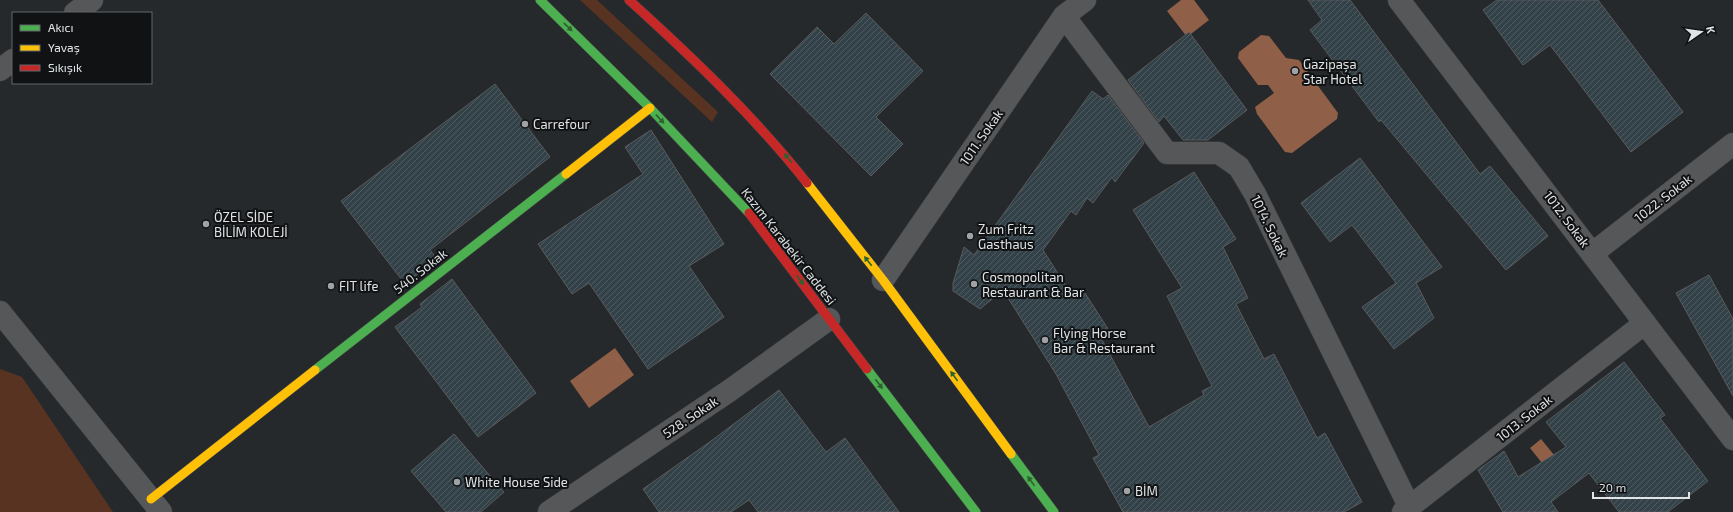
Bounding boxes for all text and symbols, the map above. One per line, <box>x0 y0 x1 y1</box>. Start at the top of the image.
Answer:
legend <box>12 12 152 84</box>
north arrow <box>1681 12 1721 52</box>
text: Akıcı <box>48 20 73 34</box>
one-way arrow <box>563 22 573 32</box>
text: K <box>1704 25 1718 35</box>
text: Yavaş <box>48 40 80 55</box>
place label: Gazipaşa Star Hotel <box>1303 56 1362 87</box>
text: Sıkışık <box>48 60 82 75</box>
marker: Gazipaşa Star Hotel <box>1290 66 1300 76</box>
street label: 1011. Sokak <box>956 106 1006 168</box>
one-way arrow <box>655 114 664 123</box>
place label: Carrefour <box>533 116 590 132</box>
marker: Carrefour <box>520 119 530 129</box>
one-way arrow <box>783 153 792 164</box>
street label: 1022. Sokak <box>1631 170 1695 225</box>
street label: Kazım Karabekir Caddesi <box>738 184 840 308</box>
street label: 1012. Sokak <box>1541 188 1594 251</box>
street label: 1014. Sokak <box>1248 192 1292 260</box>
place label: ÖZEL SİDE BİLİM KOLEJİ <box>214 209 288 240</box>
marker: ÖZEL SİDE BİLİM KOLEJİ <box>201 219 211 229</box>
place label: Zum Fritz Gasthaus <box>978 221 1034 252</box>
marker: Zum Fritz Gasthaus <box>965 231 975 241</box>
street label: 540. Sokak <box>390 245 450 297</box>
one-way arrow <box>864 255 872 266</box>
place label: Cosmopolitan Restaurant & Bar <box>982 269 1084 300</box>
one-way arrow <box>796 275 804 286</box>
place label: FIT life <box>339 278 378 294</box>
marker: Cosmopolitan Restaurant & Bar <box>969 279 979 289</box>
marker: FIT life <box>326 281 336 291</box>
place label: Flying Horse Bar & Restaurant <box>1053 325 1155 356</box>
marker: Flying Horse Bar & Restaurant <box>1040 335 1050 345</box>
one-way arrow <box>950 371 958 381</box>
one-way arrow <box>874 378 883 389</box>
street label: 1013. Sokak <box>1493 391 1555 445</box>
street label: 528. Sokak <box>659 393 721 441</box>
place label: White House Side <box>465 474 568 490</box>
scale bar <box>1593 474 1689 500</box>
one-way arrow <box>1027 475 1035 486</box>
marker: White House Side <box>452 477 462 487</box>
text: 20 m <box>1599 480 1626 494</box>
place label: BİM <box>1135 483 1158 499</box>
marker: BİM <box>1122 486 1132 496</box>

